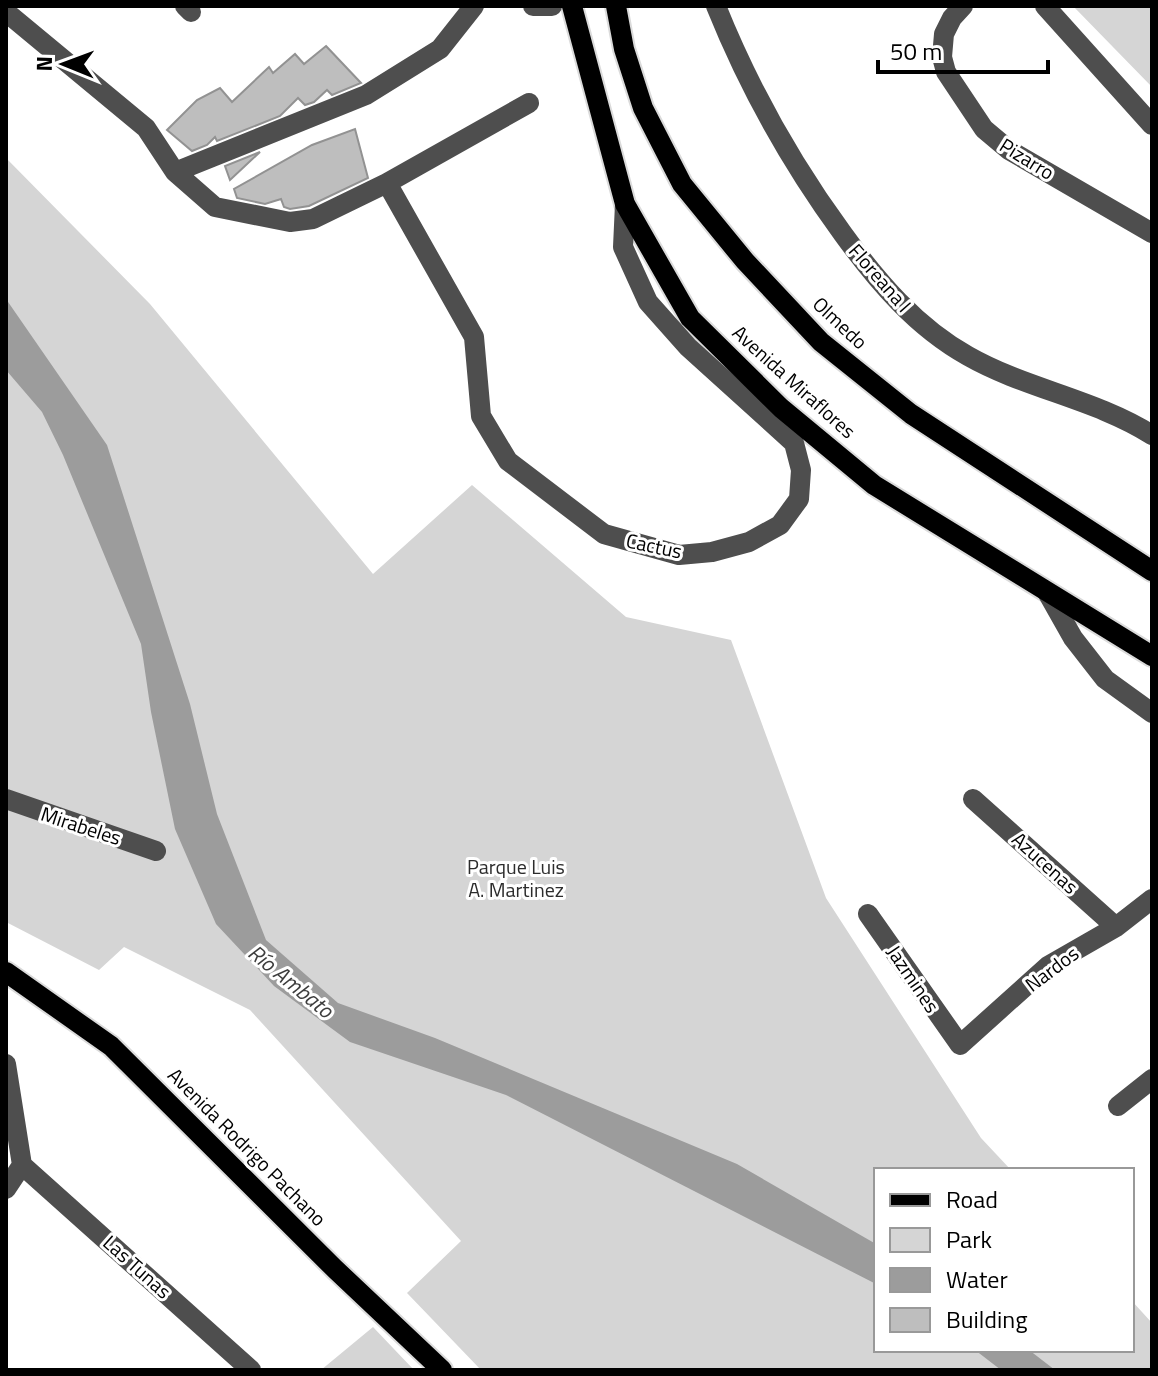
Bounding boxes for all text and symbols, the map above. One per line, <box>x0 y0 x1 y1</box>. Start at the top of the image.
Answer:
north arrow <box>24 24 104 104</box>
scale bar <box>878 24 1048 74</box>
text: 50 m <box>890 33 942 69</box>
text: N <box>27 56 61 72</box>
street label: Pizarro <box>994 130 1061 188</box>
street label: Floreana I <box>842 236 919 319</box>
street label: Olmedo <box>806 289 875 356</box>
street label: Avenida Miraflores <box>726 317 863 446</box>
street label: Cactus <box>623 524 685 567</box>
street label: Mirabeles <box>37 798 125 853</box>
street label: Azucenas <box>1005 824 1086 901</box>
park label: Parque Luis A. Martinez <box>467 851 565 905</box>
water label: Río Ambato <box>241 936 342 1027</box>
street label: Jazmines <box>879 938 948 1019</box>
street label: Nardos <box>1018 938 1085 999</box>
street label: Avenida Rodrigo Pachano <box>161 1060 334 1233</box>
legend <box>874 1168 1134 1352</box>
text: Road <box>946 1181 998 1217</box>
text: Park <box>946 1221 992 1257</box>
street label: Las Tunas <box>96 1227 178 1306</box>
text: Water <box>946 1261 1008 1297</box>
text: Building <box>946 1301 1028 1337</box>

